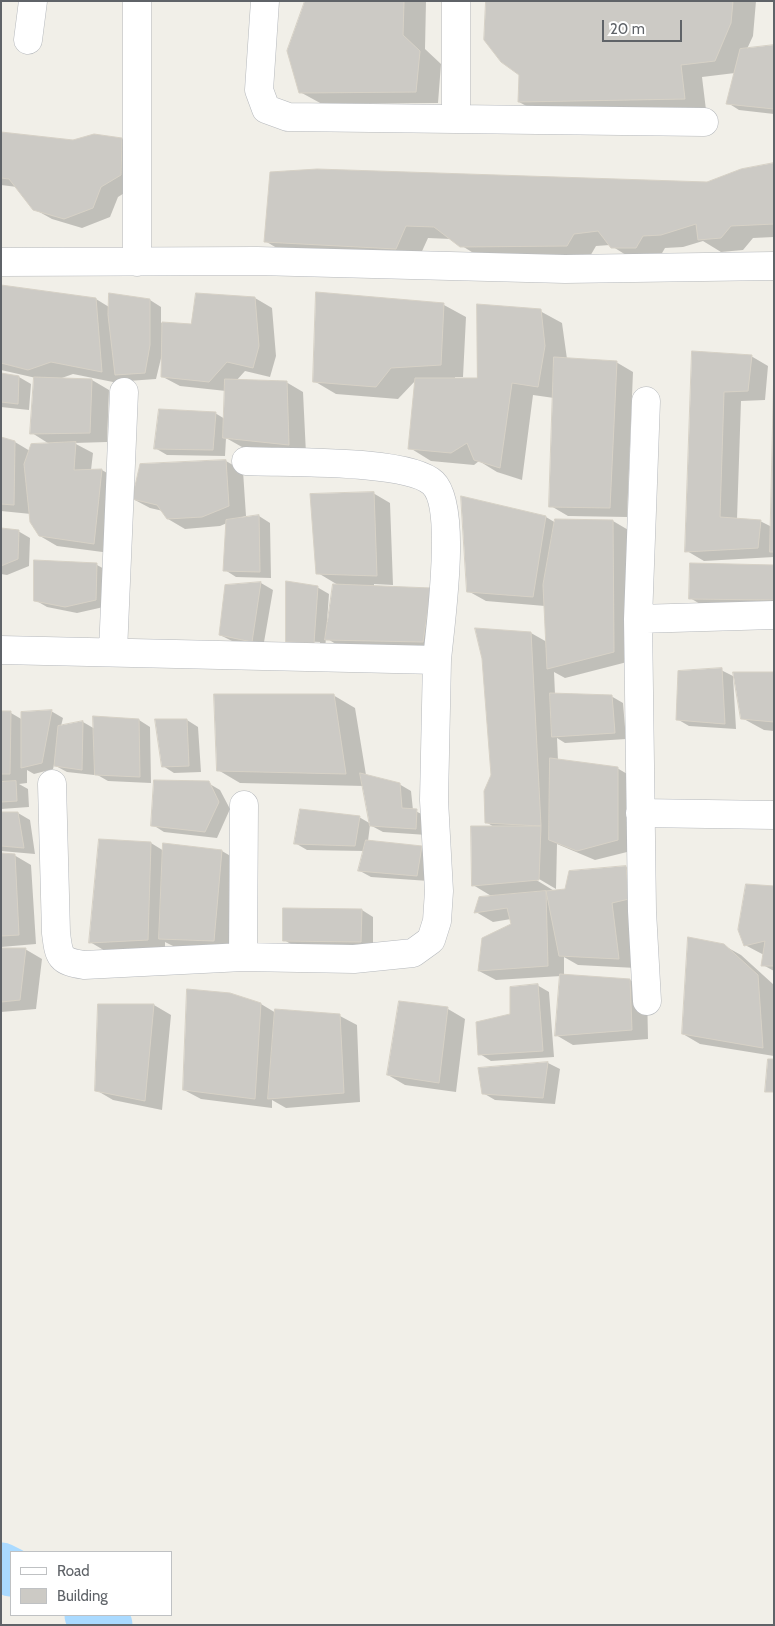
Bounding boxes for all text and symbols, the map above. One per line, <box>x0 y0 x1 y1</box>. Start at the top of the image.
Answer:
scale bar <box>605 10 685 42</box>
text: 20 m <box>610 20 645 38</box>
legend <box>10 1551 172 1616</box>
text: Road <box>57 1562 90 1580</box>
text: Building <box>57 1587 108 1605</box>

